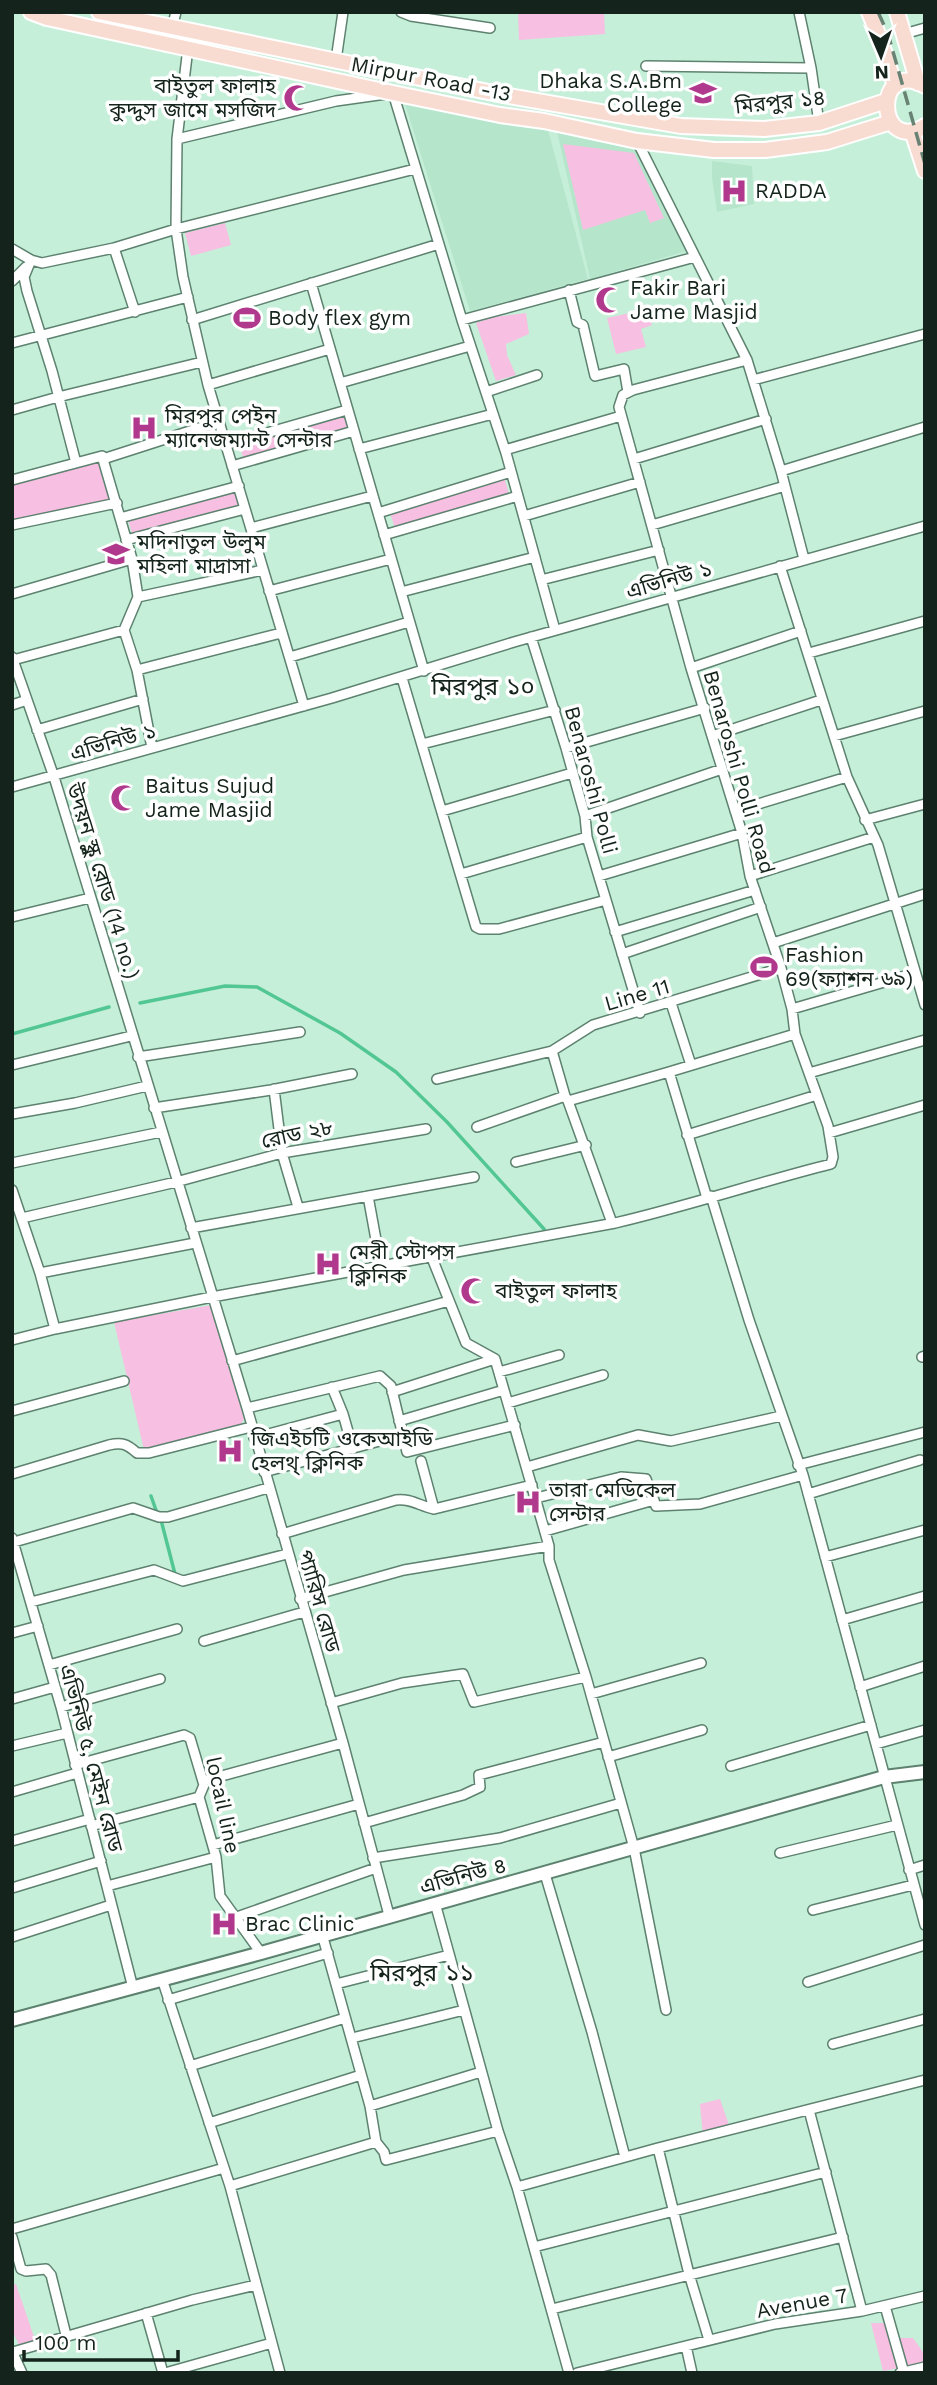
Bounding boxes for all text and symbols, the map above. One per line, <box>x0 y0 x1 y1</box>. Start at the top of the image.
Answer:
north arrow <box>846 21 916 91</box>
street label: Mirpur Road -13 <box>349 51 513 106</box>
text: N <box>874 61 889 84</box>
place label: Dhaka S.A.Bm College <box>539 68 682 117</box>
place label: বাইতুল ফালাহ কুদ্দুস জামে মসজিদ <box>108 73 277 122</box>
school or university icon: Dhaka S.A.Bm College <box>688 78 718 108</box>
mosque icon: বাইতুল ফালাহ কুদ্দুস জামে মসজিদ <box>282 83 312 113</box>
street label: মিরপুর ১৪ <box>733 84 826 119</box>
hospital icon: RADDA <box>719 176 749 206</box>
place label: RADDA <box>755 178 827 203</box>
place label: Fakir Bari Jame Masjid <box>630 275 758 324</box>
mosque icon: Fakir Bari Jame Masjid <box>594 285 624 315</box>
sports icon: Body flex gym <box>232 303 262 333</box>
place label: Body flex gym <box>268 305 411 330</box>
place label: মিরপুর পেইন ম্যানেজম্যান্ট সেন্টার <box>164 403 333 452</box>
hospital icon: মিরপুর পেইন ম্যানেজম্যান্ট সেন্টার <box>129 413 159 443</box>
place label: মদিনাতুল উলুম মহিলা মাদ্রাসা <box>136 529 267 578</box>
school or university icon: মদিনাতুল উলুম মহিলা মাদ্রাসা <box>101 539 131 569</box>
street label: এভিনিউ ১ <box>623 555 715 604</box>
street label: Benaroshi Polli Road <box>698 667 781 876</box>
district label: মিরপুর ১০ <box>430 673 535 701</box>
street label: Benaroshi Polli <box>560 703 623 857</box>
street label: এভিনিউ ১ <box>67 717 159 766</box>
place label: Baitus Sujud Jame Masjid <box>145 773 274 822</box>
street label: উদয়ন স্কুল রোড (14 no.) <box>61 779 145 982</box>
mosque icon: Baitus Sujud Jame Masjid <box>109 783 139 813</box>
place label: Fashion 69(ফ্যাশন ৬৯) <box>785 942 913 991</box>
sports icon: Fashion 69(ফ্যাশন ৬৯) <box>749 952 779 982</box>
street label: Line 11 <box>602 973 672 1016</box>
street label: রোড ২৮ <box>259 1114 335 1153</box>
place label: মেরী স্টোপস ক্লিনিক <box>348 1239 456 1288</box>
hospital icon: মেরী স্টোপস ক্লিনিক <box>313 1249 343 1279</box>
mosque icon: বাইতুল ফালাহ <box>459 1276 489 1306</box>
place label: বাইতুল ফালাহ <box>494 1278 618 1304</box>
place label: জিএইচটি ওকেআইডি হেলথ্ ক্লিনিক <box>250 1426 434 1476</box>
hospital icon: জিএইচটি ওকেআইডি হেলথ্ ক্লিনিক <box>215 1436 245 1466</box>
place label: তারা মেডিকেল সেন্টার <box>548 1477 676 1526</box>
hospital icon: তারা মেডিকেল সেন্টার <box>513 1487 543 1517</box>
street label: প্যারিস রোড <box>293 1547 346 1656</box>
street label: এভিনিউ ৫, মেইন রোড <box>54 1661 129 1855</box>
street label: locail line <box>201 1754 246 1856</box>
street label: এভিনিউ ৪ <box>417 1852 509 1899</box>
hospital icon: Brac Clinic <box>209 1909 239 1939</box>
place label: Brac Clinic <box>245 1911 355 1936</box>
district label: মিরপুর ১১ <box>369 1959 474 1987</box>
street label: Avenue 7 <box>754 2282 850 2323</box>
scale bar <box>24 2318 178 2362</box>
text: 100 m <box>35 2330 97 2355</box>

